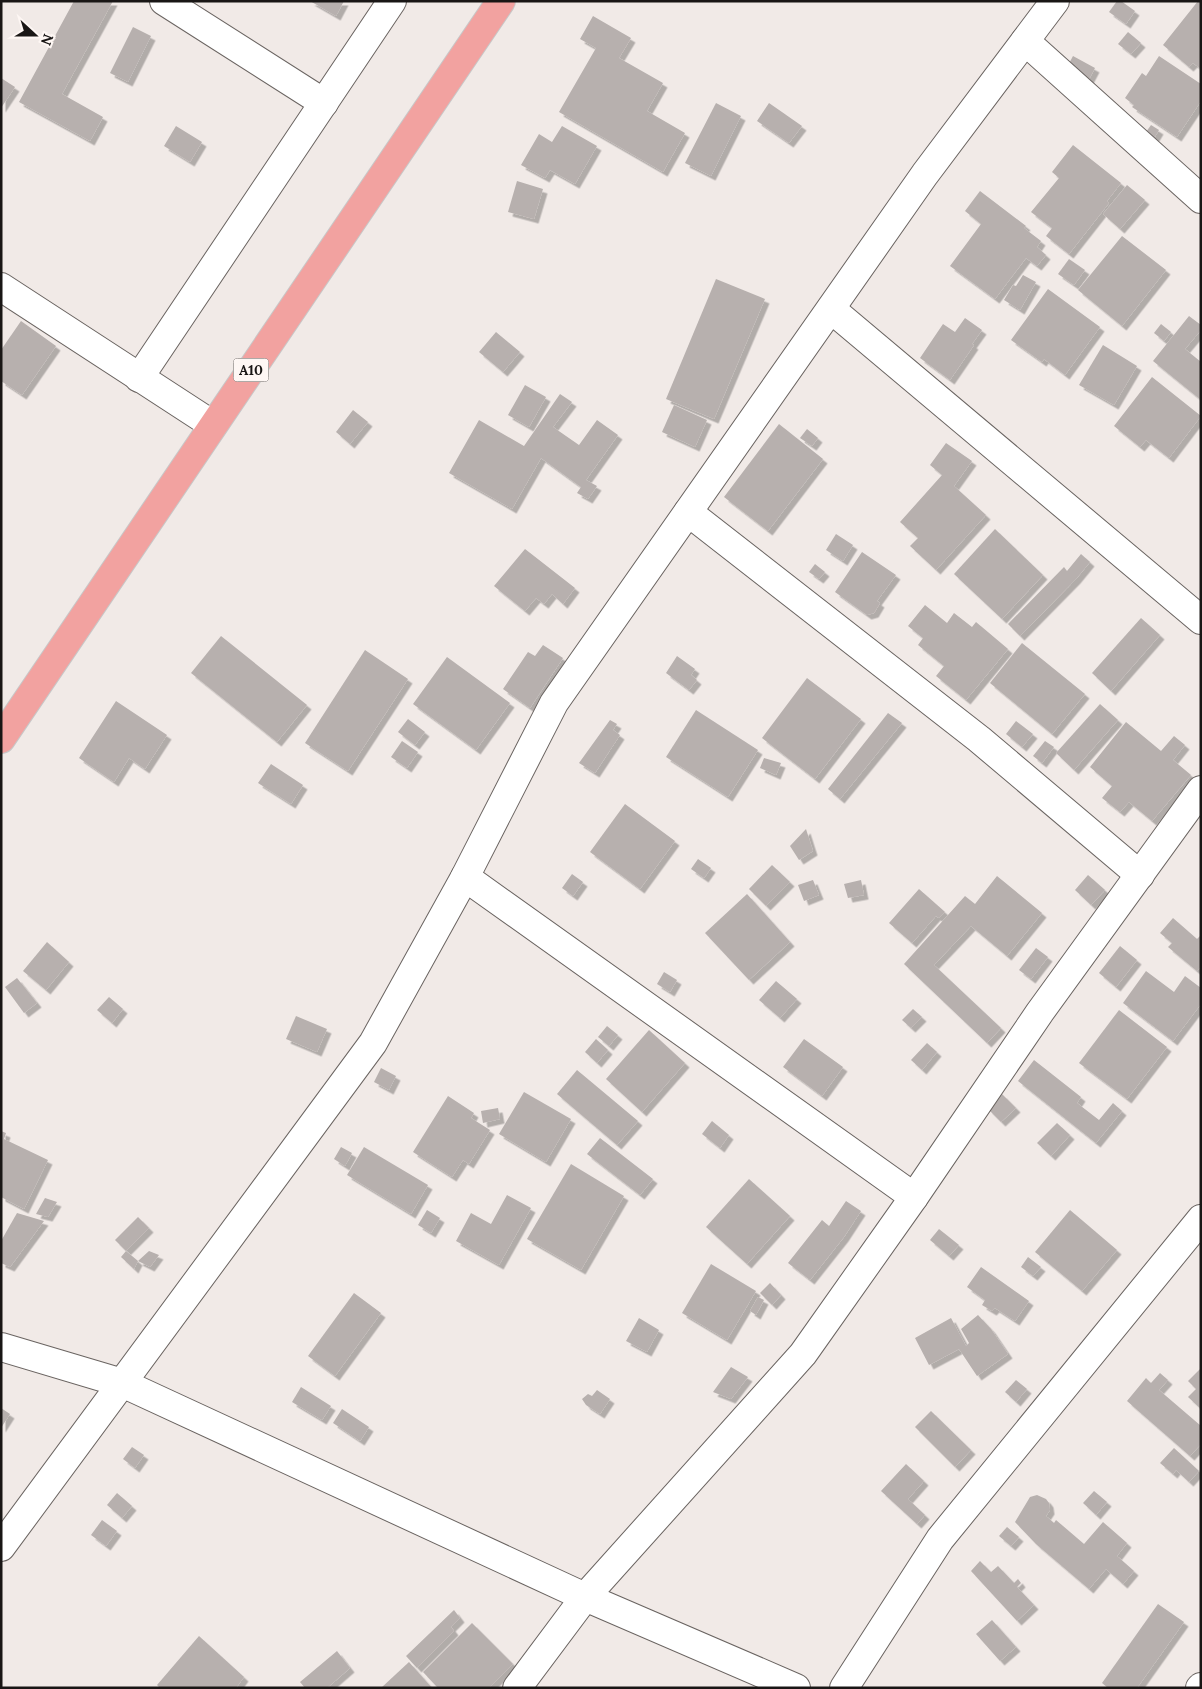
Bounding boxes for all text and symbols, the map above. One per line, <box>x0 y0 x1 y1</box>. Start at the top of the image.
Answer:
north arrow <box>10 10 60 60</box>
text: N <box>37 31 57 48</box>
road number: A10 <box>234 358 268 382</box>

